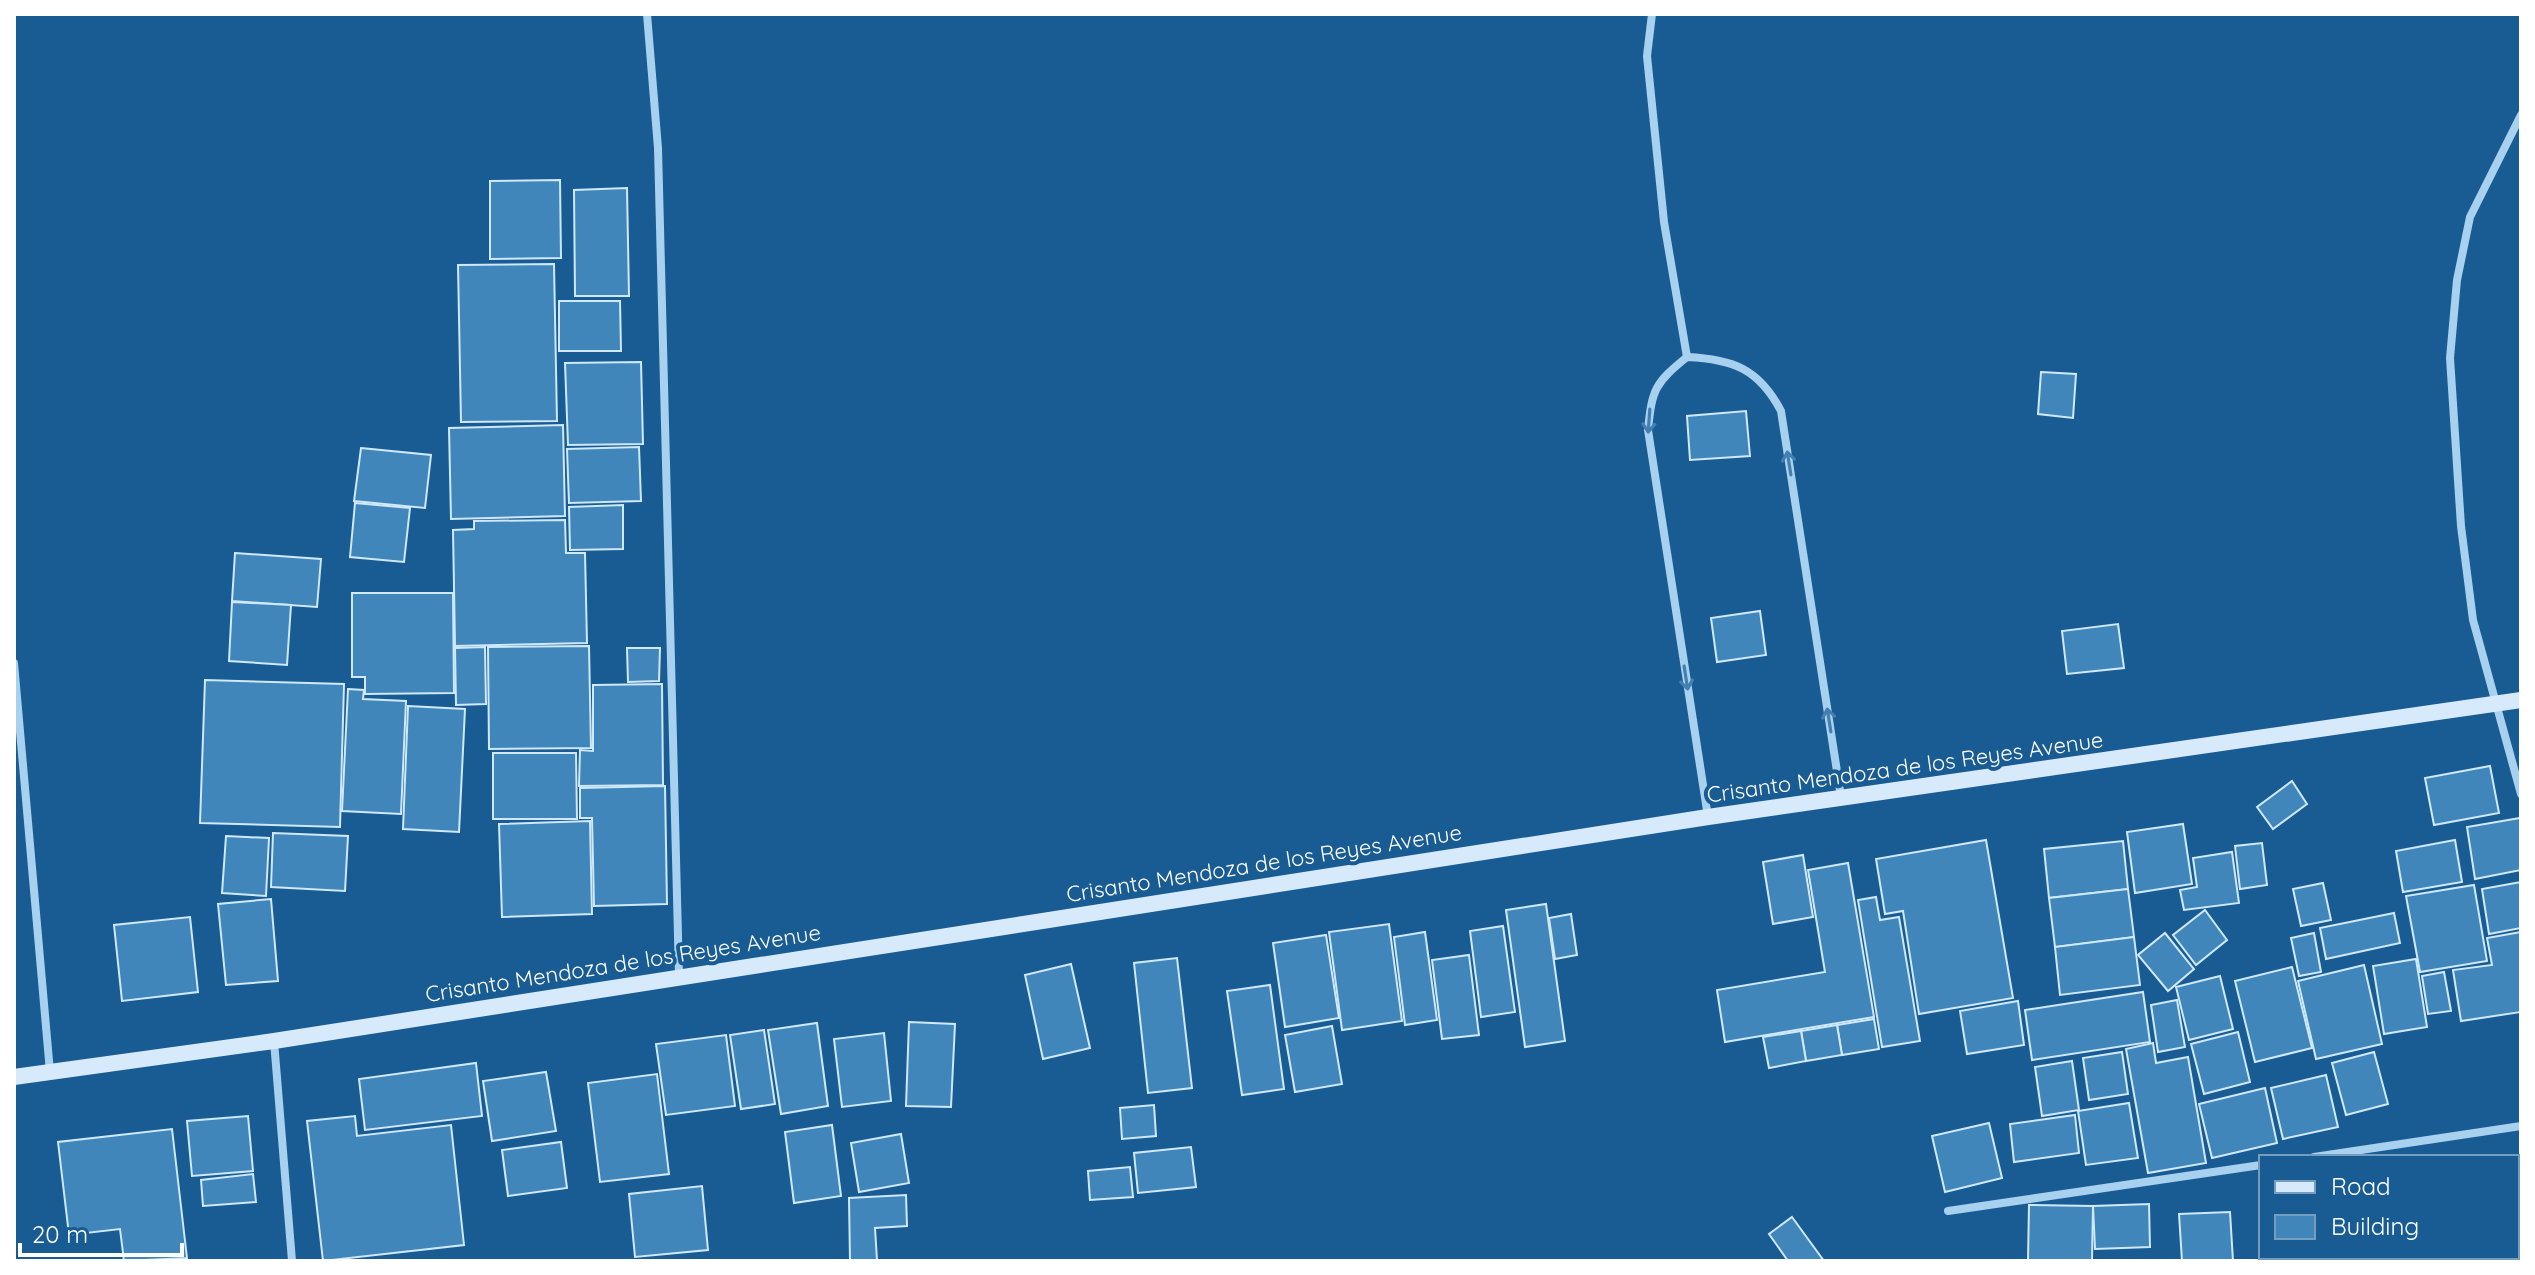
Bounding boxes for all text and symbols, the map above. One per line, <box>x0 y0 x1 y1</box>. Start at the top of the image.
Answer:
one-way arrow <box>1642 407 1657 434</box>
one-way arrow <box>1781 451 1796 476</box>
one-way arrow <box>1679 665 1694 690</box>
one-way arrow <box>1821 708 1836 733</box>
street label: Crisanto Mendoza de los Reyes Avenue <box>1705 725 2105 809</box>
street label: Crisanto Mendoza de los Reyes Avenue <box>1064 818 1464 908</box>
street label: Crisanto Mendoza de los Reyes Avenue <box>423 918 823 1008</box>
legend <box>2259 1155 2519 1259</box>
text: Road <box>2331 1171 2391 1201</box>
scale bar <box>20 1207 182 1257</box>
text: Building <box>2331 1211 2419 1241</box>
text: 20 m <box>32 1219 88 1249</box>

